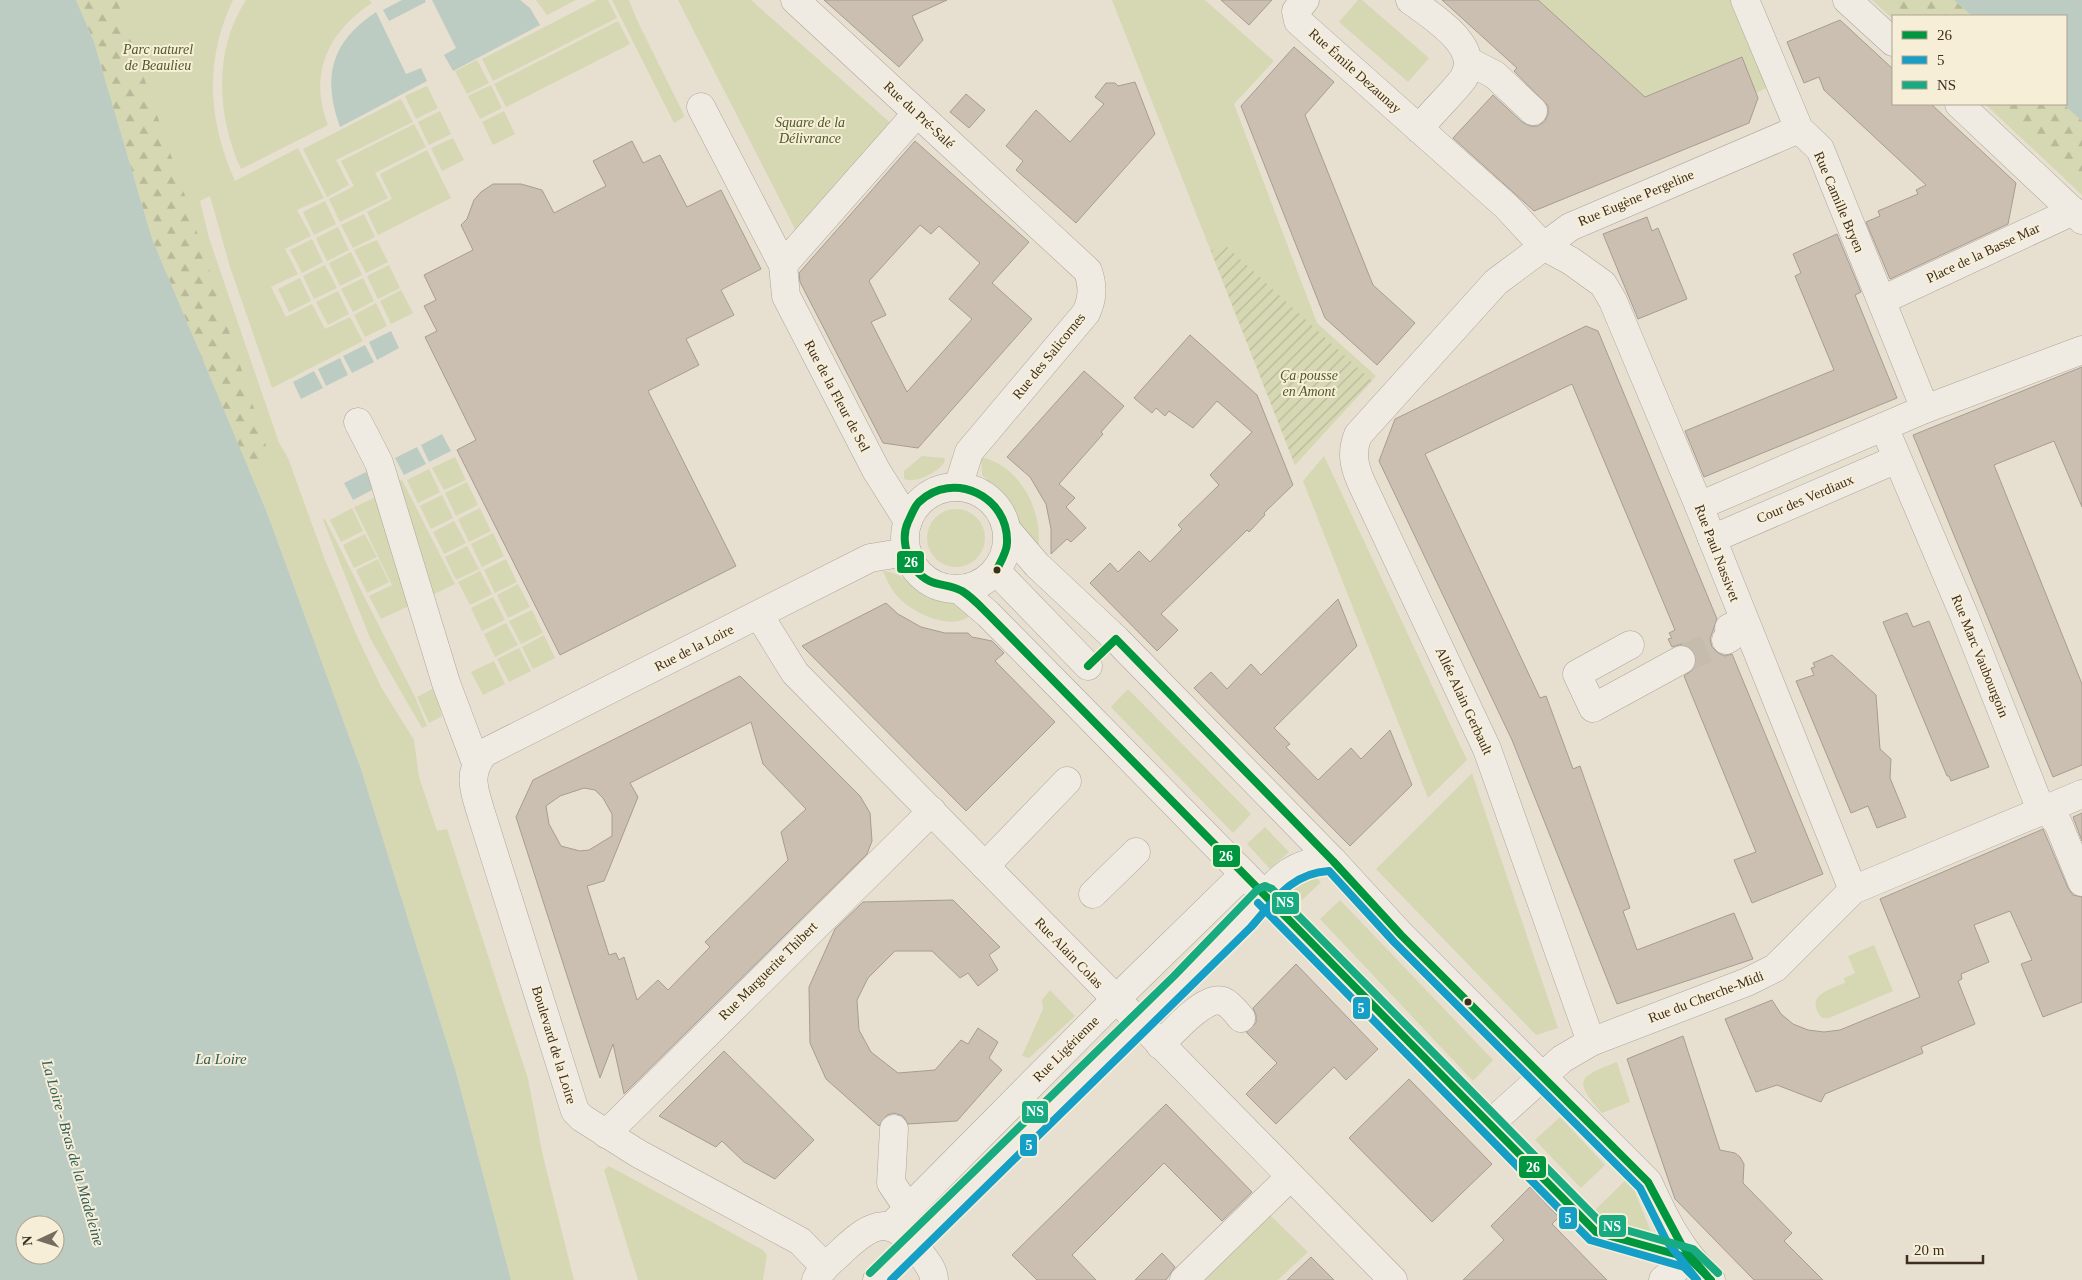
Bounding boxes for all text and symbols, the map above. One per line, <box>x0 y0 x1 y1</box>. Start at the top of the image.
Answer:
legend <box>1892 15 2067 105</box>
street label: Rue Émile Dezaunay <box>1306 25 1405 116</box>
text: 26 <box>1937 27 1953 43</box>
park label: Parc naturel de Beaulieu <box>122 42 193 73</box>
text: 5 <box>1937 52 1945 68</box>
text: NS <box>1937 77 1956 93</box>
street label: Rue du Pré-Salé <box>881 78 957 152</box>
park label: Square de la Délivrance <box>775 115 845 146</box>
street label: Rue Camille Bryen <box>1811 149 1867 255</box>
street label: Rue Eugène Pergeline <box>1576 167 1696 229</box>
street label: Place de la Basse Mar <box>1924 220 2042 286</box>
street label: Rue des Salicornes <box>1010 310 1088 402</box>
street label: Rue de la Fleur de Sel <box>801 338 873 454</box>
park label: Ça pousse en Amont <box>1280 368 1338 399</box>
street label: Cour des Verdiaux <box>1754 472 1856 526</box>
street label: Rue Paul Nassivet <box>1692 502 1742 604</box>
line badge: 26 <box>896 550 925 574</box>
text: 26 <box>904 555 918 570</box>
unlabelled marker <box>992 565 1002 575</box>
street label: Rue Marc Vaubourgoin <box>1949 592 2011 720</box>
street label: Rue de la Loire <box>652 622 736 674</box>
street label: Allée Alain Gerbault <box>1433 645 1495 757</box>
line badge: 26 <box>1212 844 1241 868</box>
text: 26 <box>1219 849 1233 864</box>
line badge: NS <box>1271 891 1300 915</box>
text: NS <box>1276 895 1294 910</box>
street label: Rue Alain Colas <box>1032 915 1106 991</box>
street label: Rue Marguerite Thibert <box>716 919 820 1023</box>
street label: Rue du Cherche-Midi <box>1646 968 1766 1026</box>
street label: Boulevard de la Loire <box>529 984 579 1106</box>
line badge: 5 <box>1352 996 1371 1020</box>
unlabelled marker <box>1463 997 1473 1007</box>
text: 5 <box>1358 1001 1365 1016</box>
street label: Rue Ligérienne <box>1030 1013 1102 1085</box>
water label: La Loire <box>194 1051 247 1067</box>
water label: La Loire - Bras de la Madeleine <box>38 1057 107 1248</box>
line badge: NS <box>1021 1100 1049 1124</box>
text: NS <box>1026 1104 1044 1119</box>
line badge: 5 <box>1019 1133 1038 1157</box>
text: 5 <box>1026 1138 1033 1153</box>
line badge: 26 <box>1518 1155 1547 1179</box>
text: 26 <box>1526 1160 1540 1175</box>
line badge: 5 <box>1558 1206 1578 1230</box>
text: 5 <box>1565 1211 1572 1226</box>
line badge: NS <box>1598 1214 1627 1238</box>
north arrow <box>15 1215 65 1265</box>
text: NS <box>1603 1219 1621 1234</box>
scale bar <box>1907 1232 1983 1264</box>
text: N <box>20 1235 35 1246</box>
text: 20 m <box>1914 1242 1945 1258</box>

